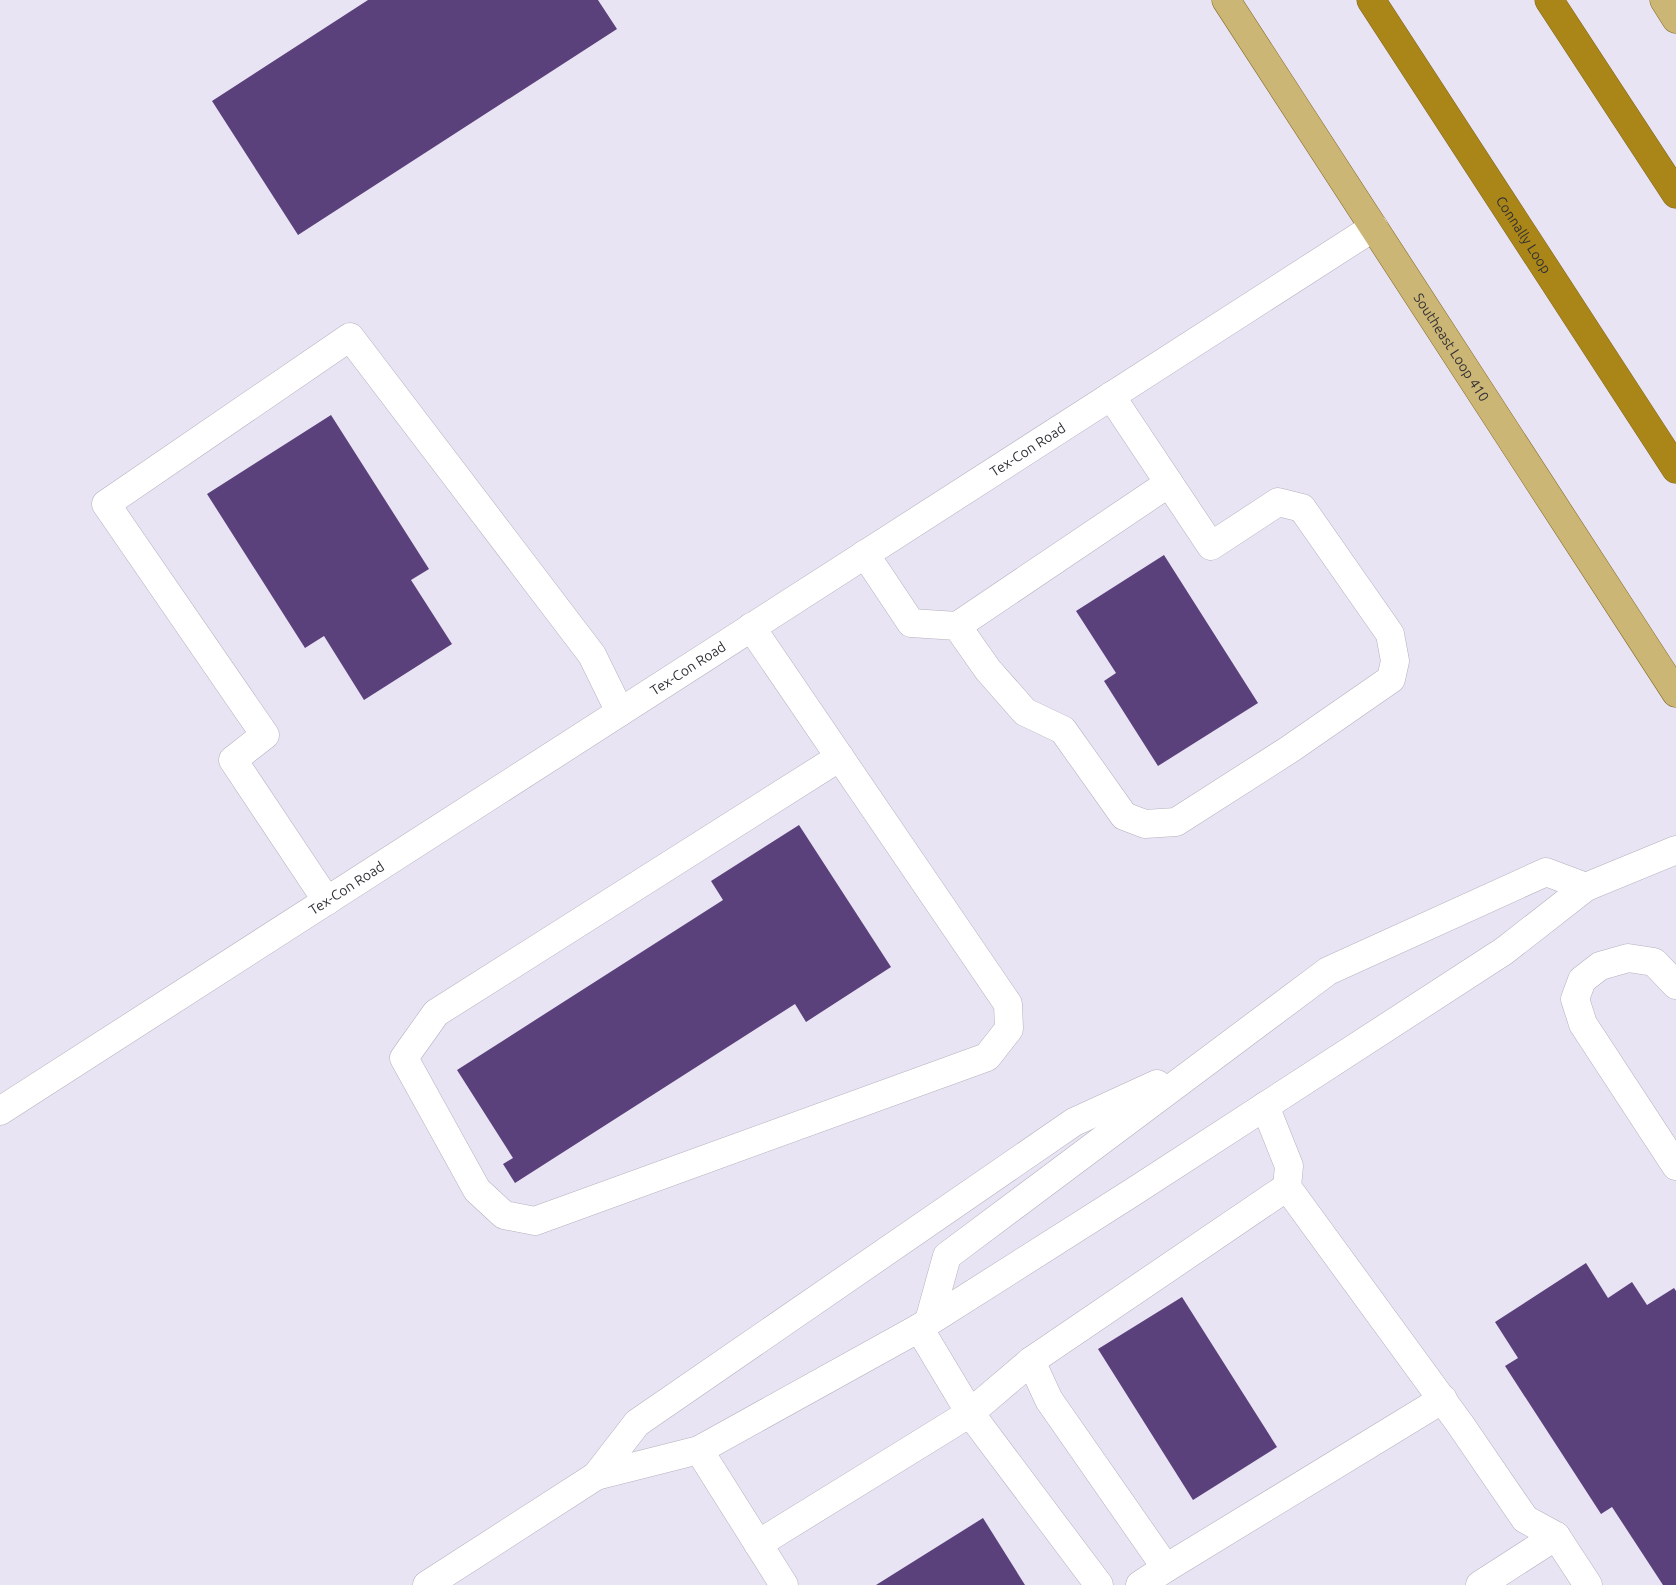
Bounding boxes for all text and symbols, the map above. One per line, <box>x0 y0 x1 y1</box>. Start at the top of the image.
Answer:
street label: Connally Loop <box>1493 193 1555 276</box>
street label: Southeast Loop 410 <box>1411 290 1492 404</box>
street label: Tex-Con Road <box>987 420 1068 480</box>
street label: Tex-Con Road <box>647 638 729 698</box>
street label: Tex-Con Road <box>306 858 387 918</box>

